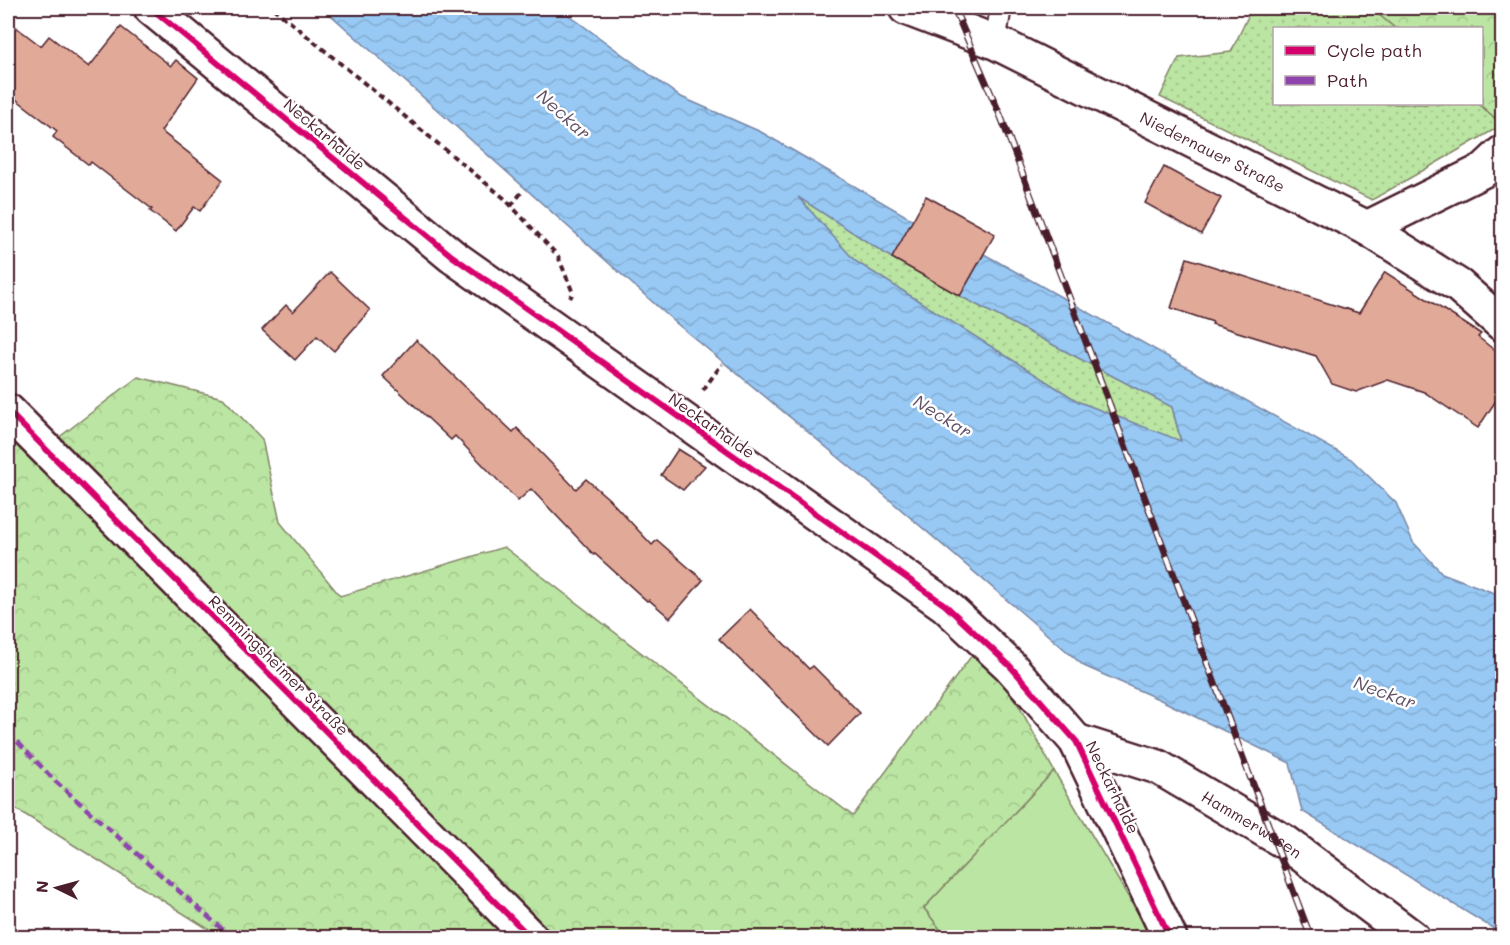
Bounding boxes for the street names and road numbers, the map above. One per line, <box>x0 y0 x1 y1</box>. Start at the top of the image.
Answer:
street label: Neckarhalde <box>280 94 370 174</box>
street label: Niedernauer Straße <box>1137 106 1289 196</box>
street label: Neckarhalde <box>665 388 759 462</box>
street label: Remmingsheimer Straße <box>204 590 354 740</box>
street label: Neckarhalde <box>1081 737 1145 837</box>
street label: Hammerwasen <box>1198 785 1307 862</box>

